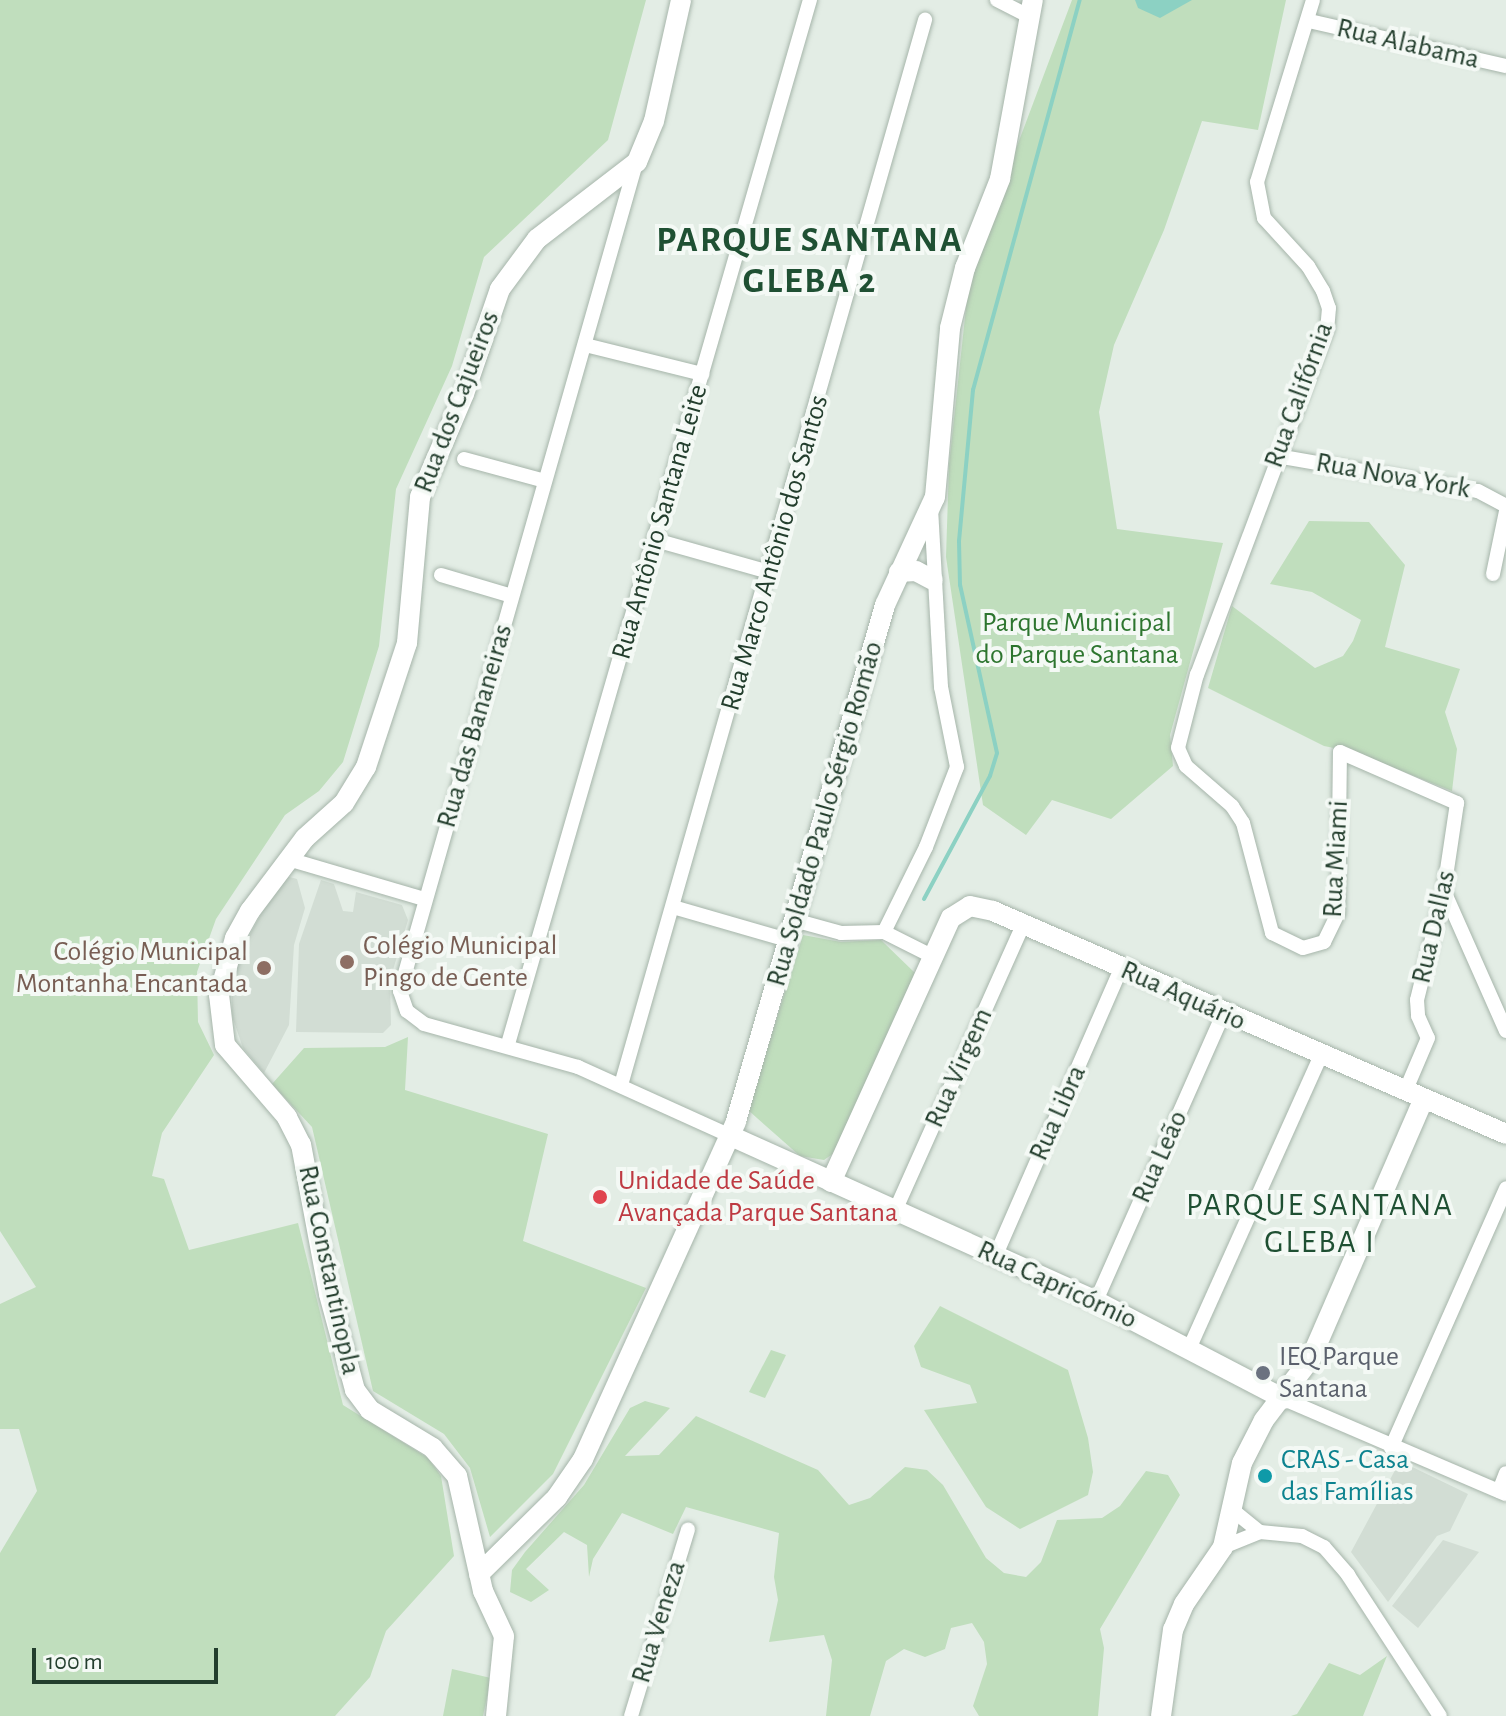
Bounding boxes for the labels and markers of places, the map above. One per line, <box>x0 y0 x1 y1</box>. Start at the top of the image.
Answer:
place label: Colégio Municipal Pingo de Gente <box>363 929 557 995</box>
place label: Colégio Municipal Montanha Encantada <box>16 935 248 1001</box>
marker: Colégio Municipal Pingo de Gente <box>338 953 356 971</box>
marker: Colégio Municipal Montanha Encantada <box>255 959 273 977</box>
place label: Unidade de Saúde Avançada Parque Santana <box>618 1164 898 1230</box>
marker: Unidade de Saúde Avançada Parque Santana <box>589 1186 611 1208</box>
place label: IEQ Parque Santana <box>1279 1340 1399 1406</box>
marker: IEQ Parque Santana <box>1254 1364 1272 1382</box>
place label: CRAS - Casa das Famílias <box>1281 1443 1414 1509</box>
marker: CRAS - Casa das Famílias <box>1256 1467 1274 1485</box>

